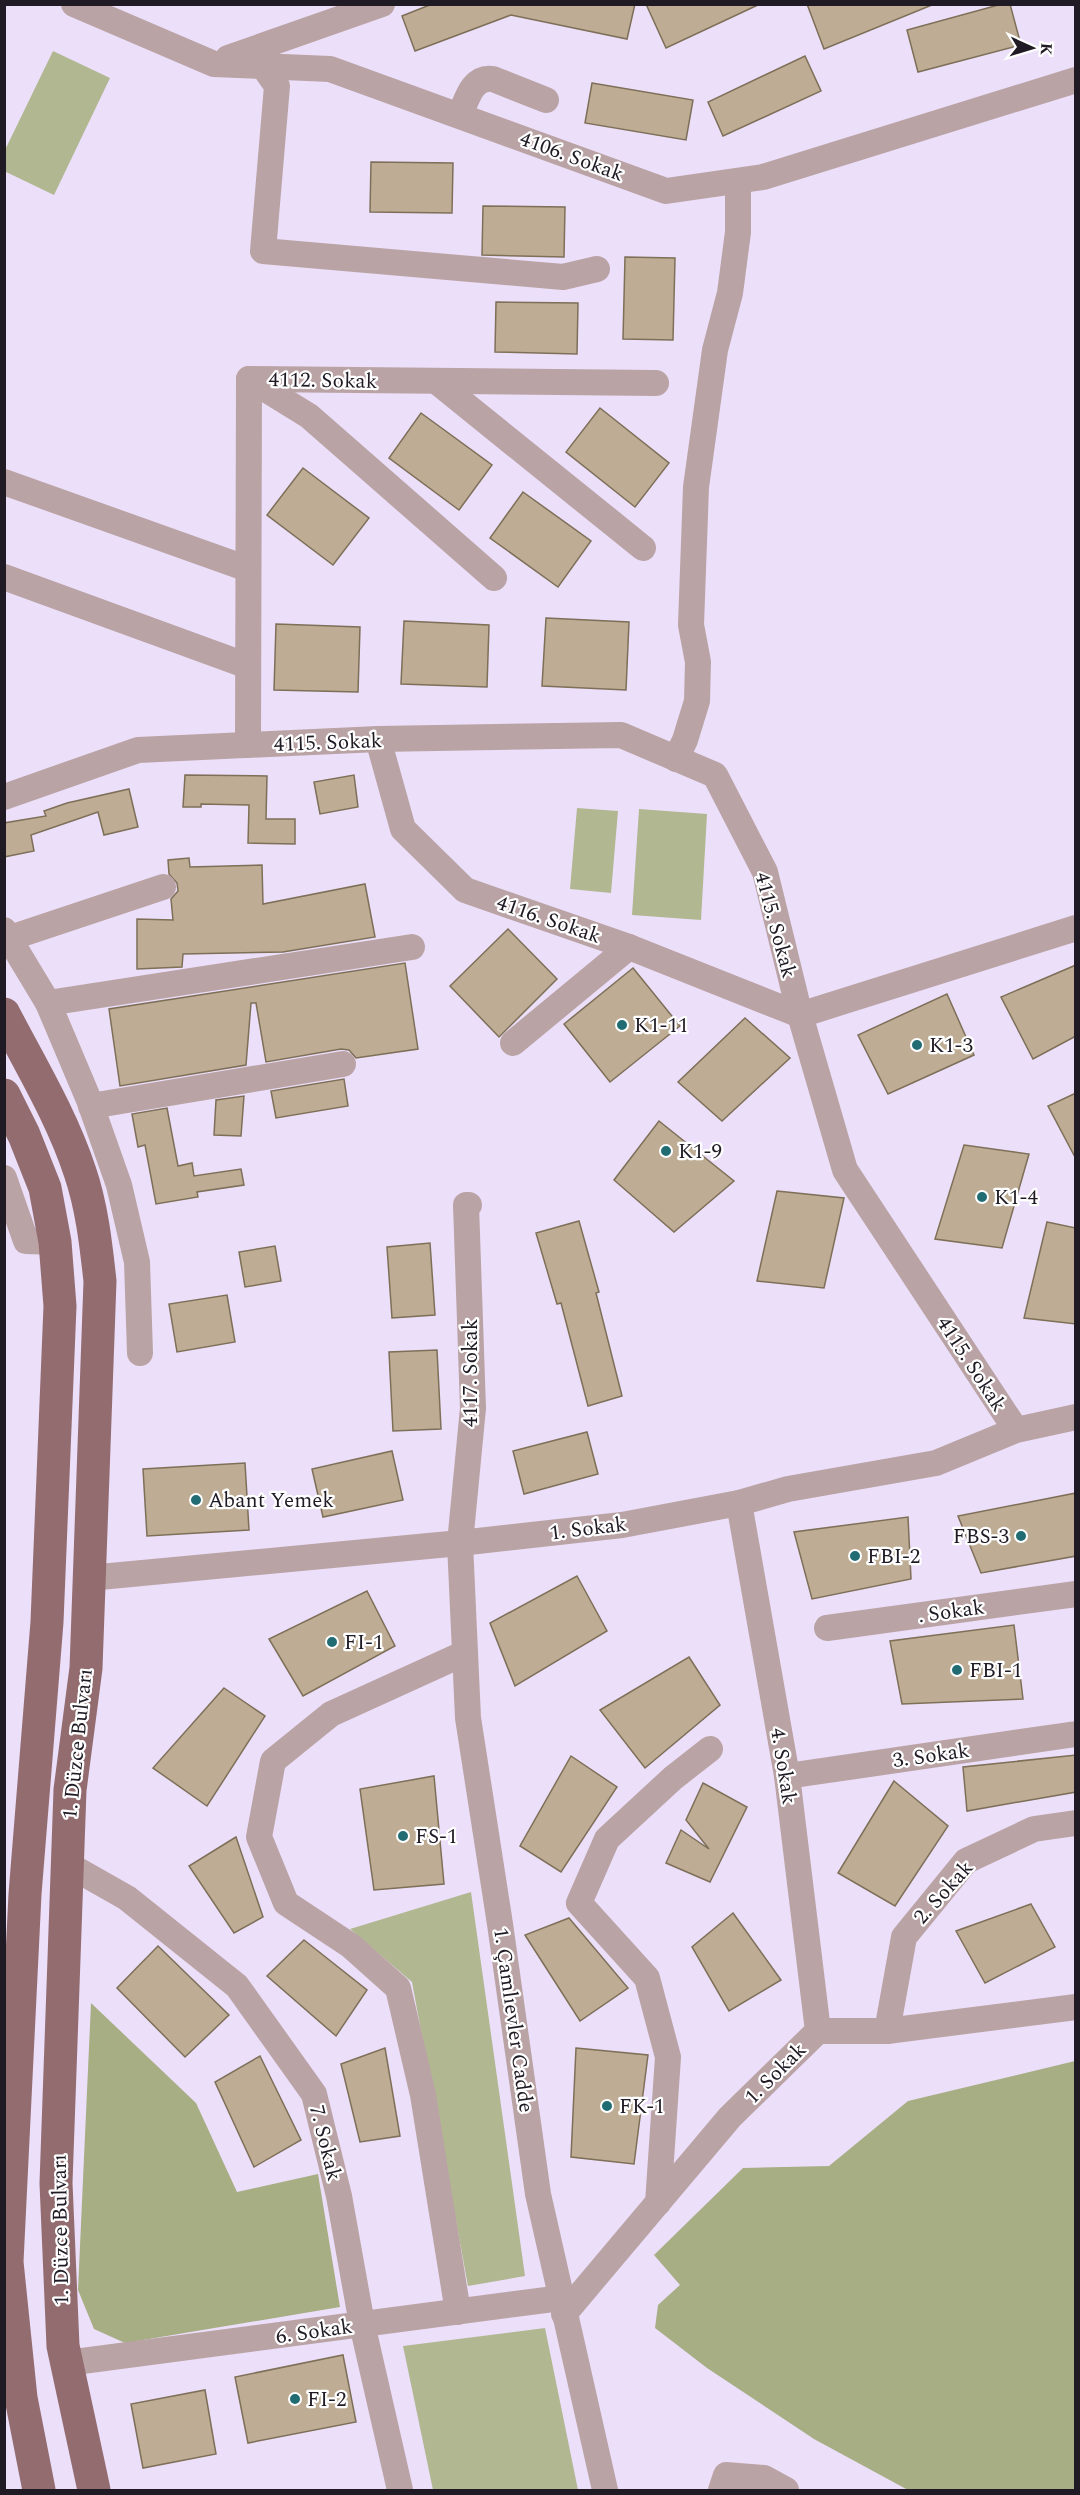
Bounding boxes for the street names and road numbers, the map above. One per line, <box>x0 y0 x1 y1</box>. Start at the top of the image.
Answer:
street label: 4106. Sokak <box>515 123 628 191</box>
street label: 4112. Sokak <box>268 364 378 398</box>
street label: 4115. Sokak <box>273 725 383 761</box>
street label: 4115. Sokak <box>746 869 805 982</box>
street label: 4116. Sokak <box>492 887 606 953</box>
street label: 4115. Sokak <box>928 1310 1014 1419</box>
street label: 4117. Sokak <box>455 1318 487 1427</box>
street label: 1. Sokak <box>548 1508 629 1550</box>
street label: . Sokak <box>916 1591 987 1632</box>
street label: 1. Düzce Bulvarı <box>54 1667 102 1821</box>
street label: 4. Sokak <box>761 1726 805 1807</box>
street label: 3. Sokak <box>891 1735 972 1777</box>
street label: 2. Sokak <box>906 1853 982 1932</box>
street label: 1. Çamlıevler Cadde <box>484 1925 542 2115</box>
street label: 1. Sokak <box>737 2035 815 2112</box>
street label: 7. Sokak <box>300 2102 350 2185</box>
street label: 1. Düzce Bulvarı <box>44 2154 78 2306</box>
street label: 6. Sokak <box>274 2311 355 2353</box>

